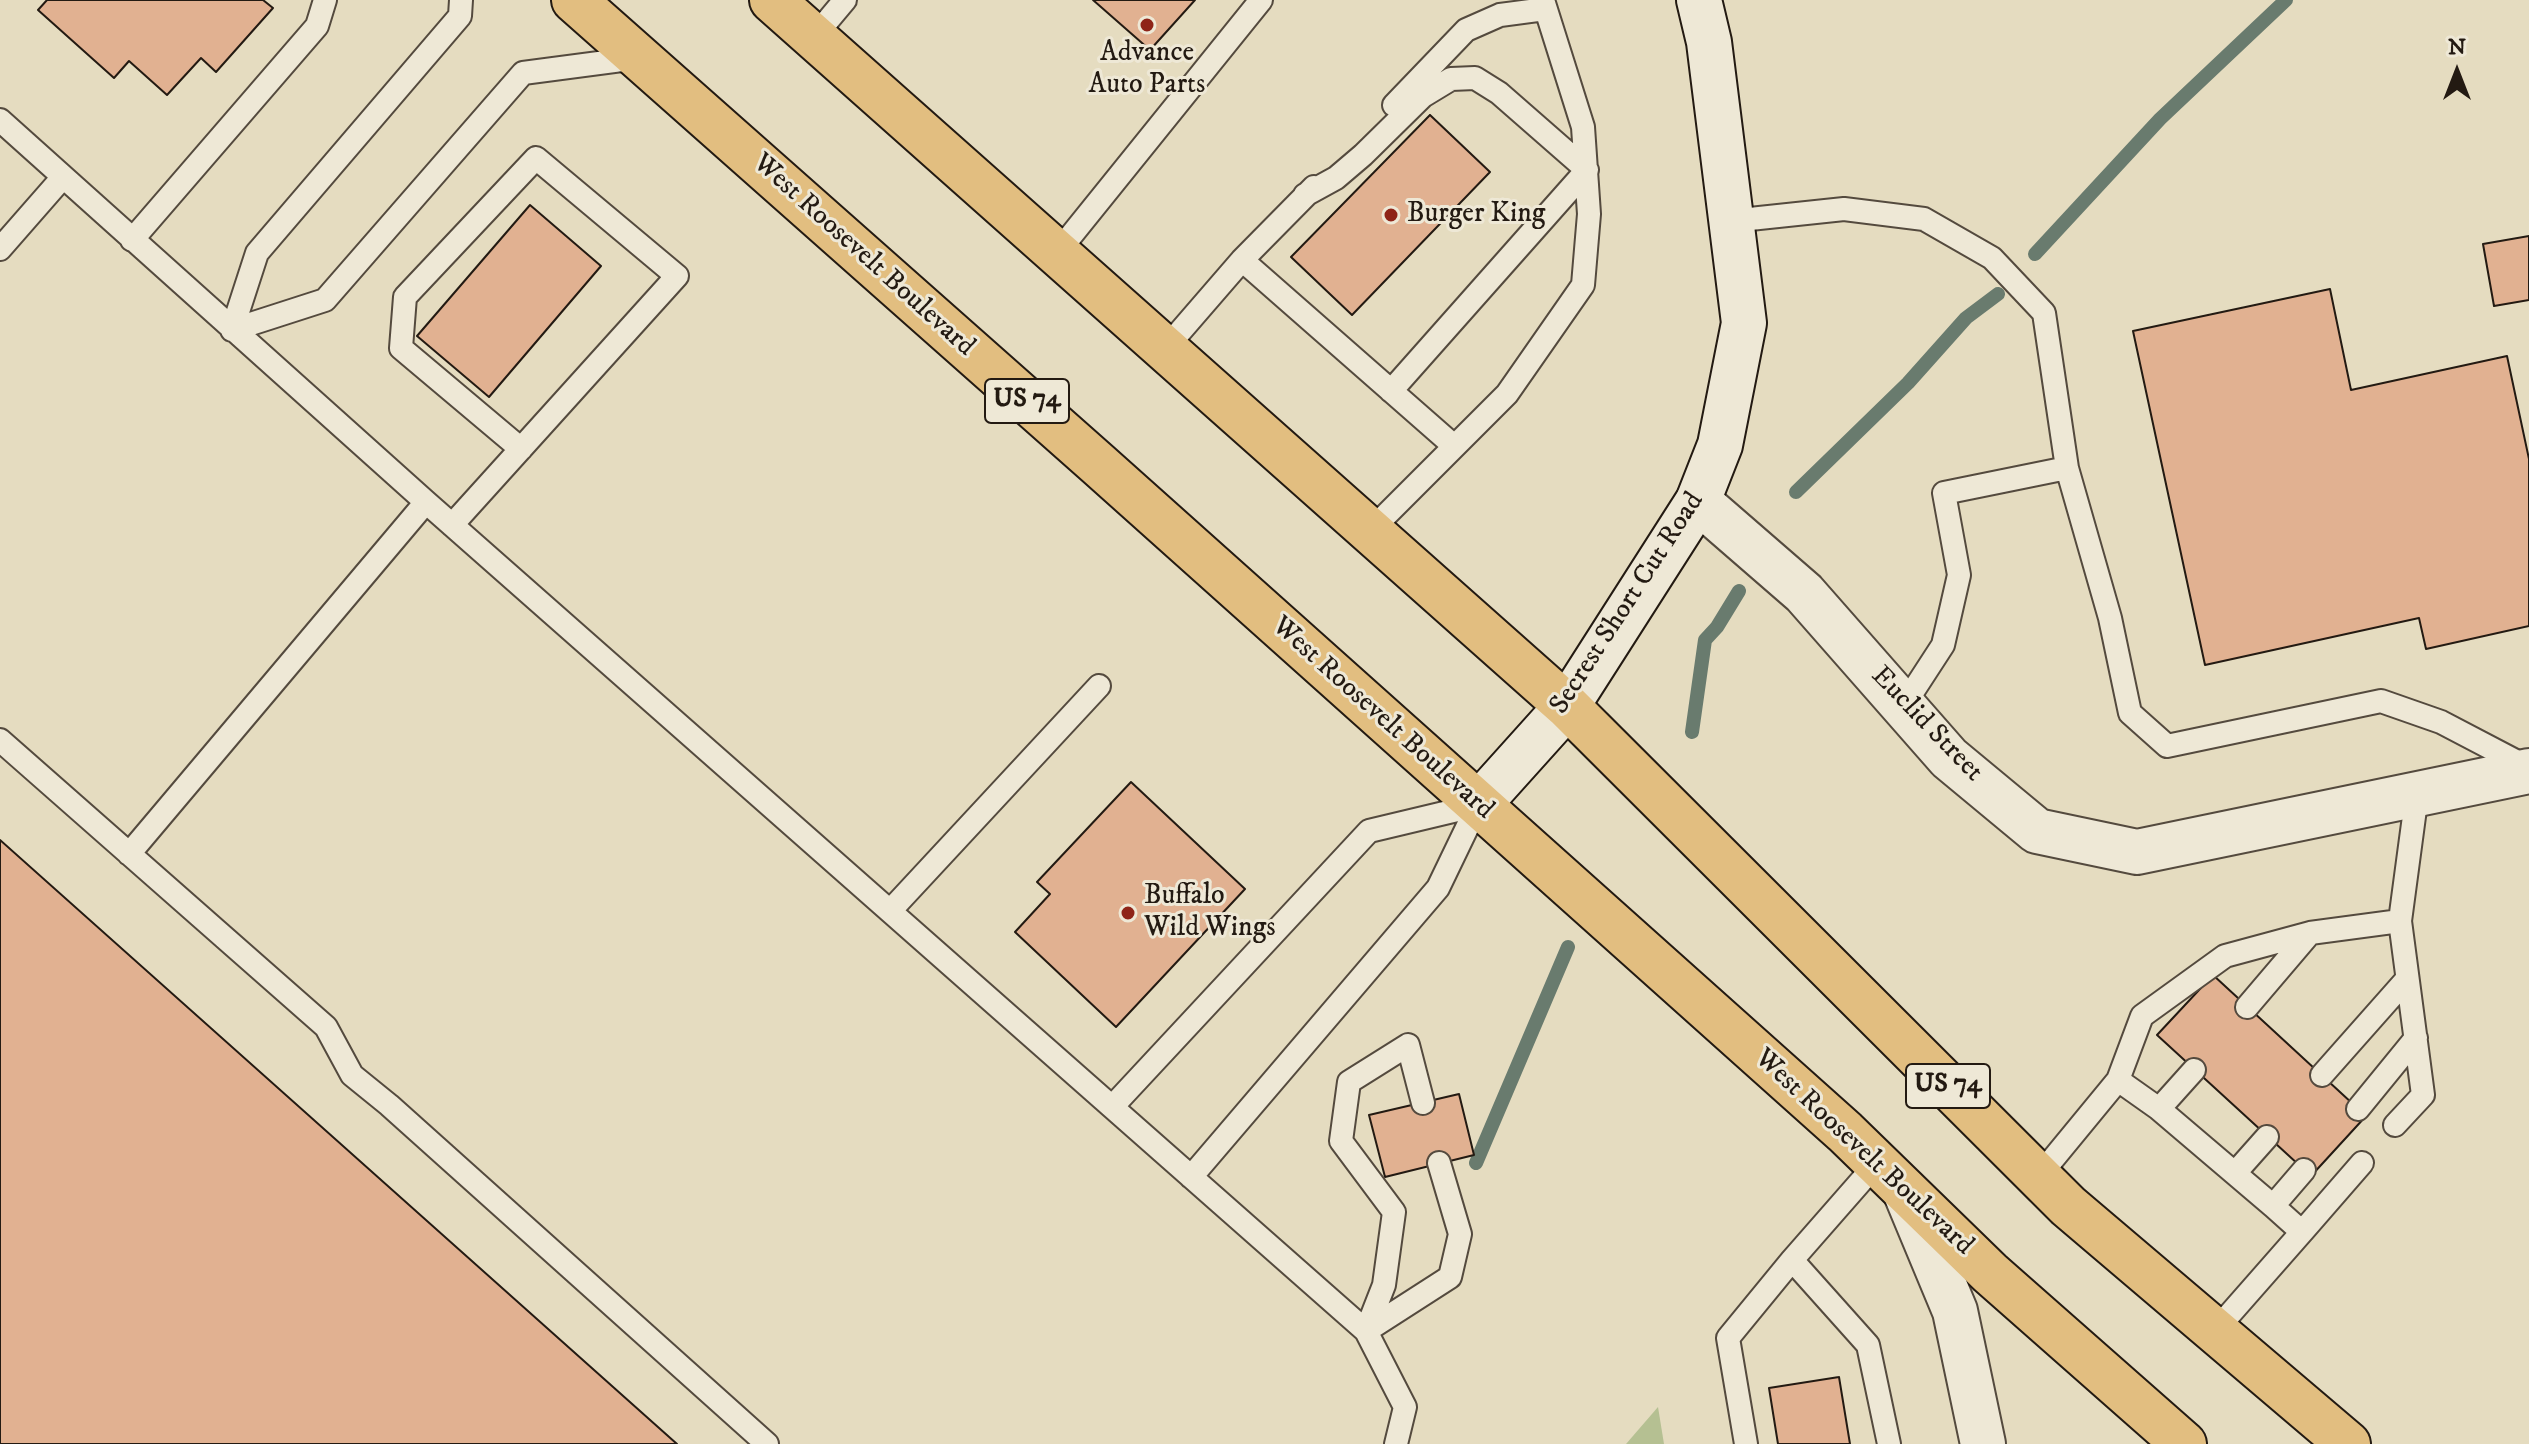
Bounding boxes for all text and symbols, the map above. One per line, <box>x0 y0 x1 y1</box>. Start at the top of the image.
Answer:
marker: Advance Auto Parts <box>1138 16 1156 34</box>
north arrow <box>2417 32 2497 112</box>
text: N <box>2448 34 2466 61</box>
place label: Advance Auto Parts <box>1089 37 1205 103</box>
street label: West Roosevelt Boulevard <box>745 147 981 365</box>
place label: Burger King <box>1407 198 1545 232</box>
marker: Burger King <box>1382 206 1400 224</box>
road number: US 74 <box>985 379 1069 423</box>
street label: Secrest Short Cut Road <box>1544 487 1712 721</box>
street label: West Roosevelt Boulevard <box>1264 610 1500 828</box>
street label: Euclid Street <box>1863 660 1989 790</box>
place label: Buffalo Wild Wings <box>1144 880 1276 946</box>
marker: Buffalo Wild Wings <box>1119 904 1137 922</box>
street label: West Roosevelt Boulevard <box>1746 1043 1980 1263</box>
road number: US 74 <box>1906 1064 1990 1108</box>

